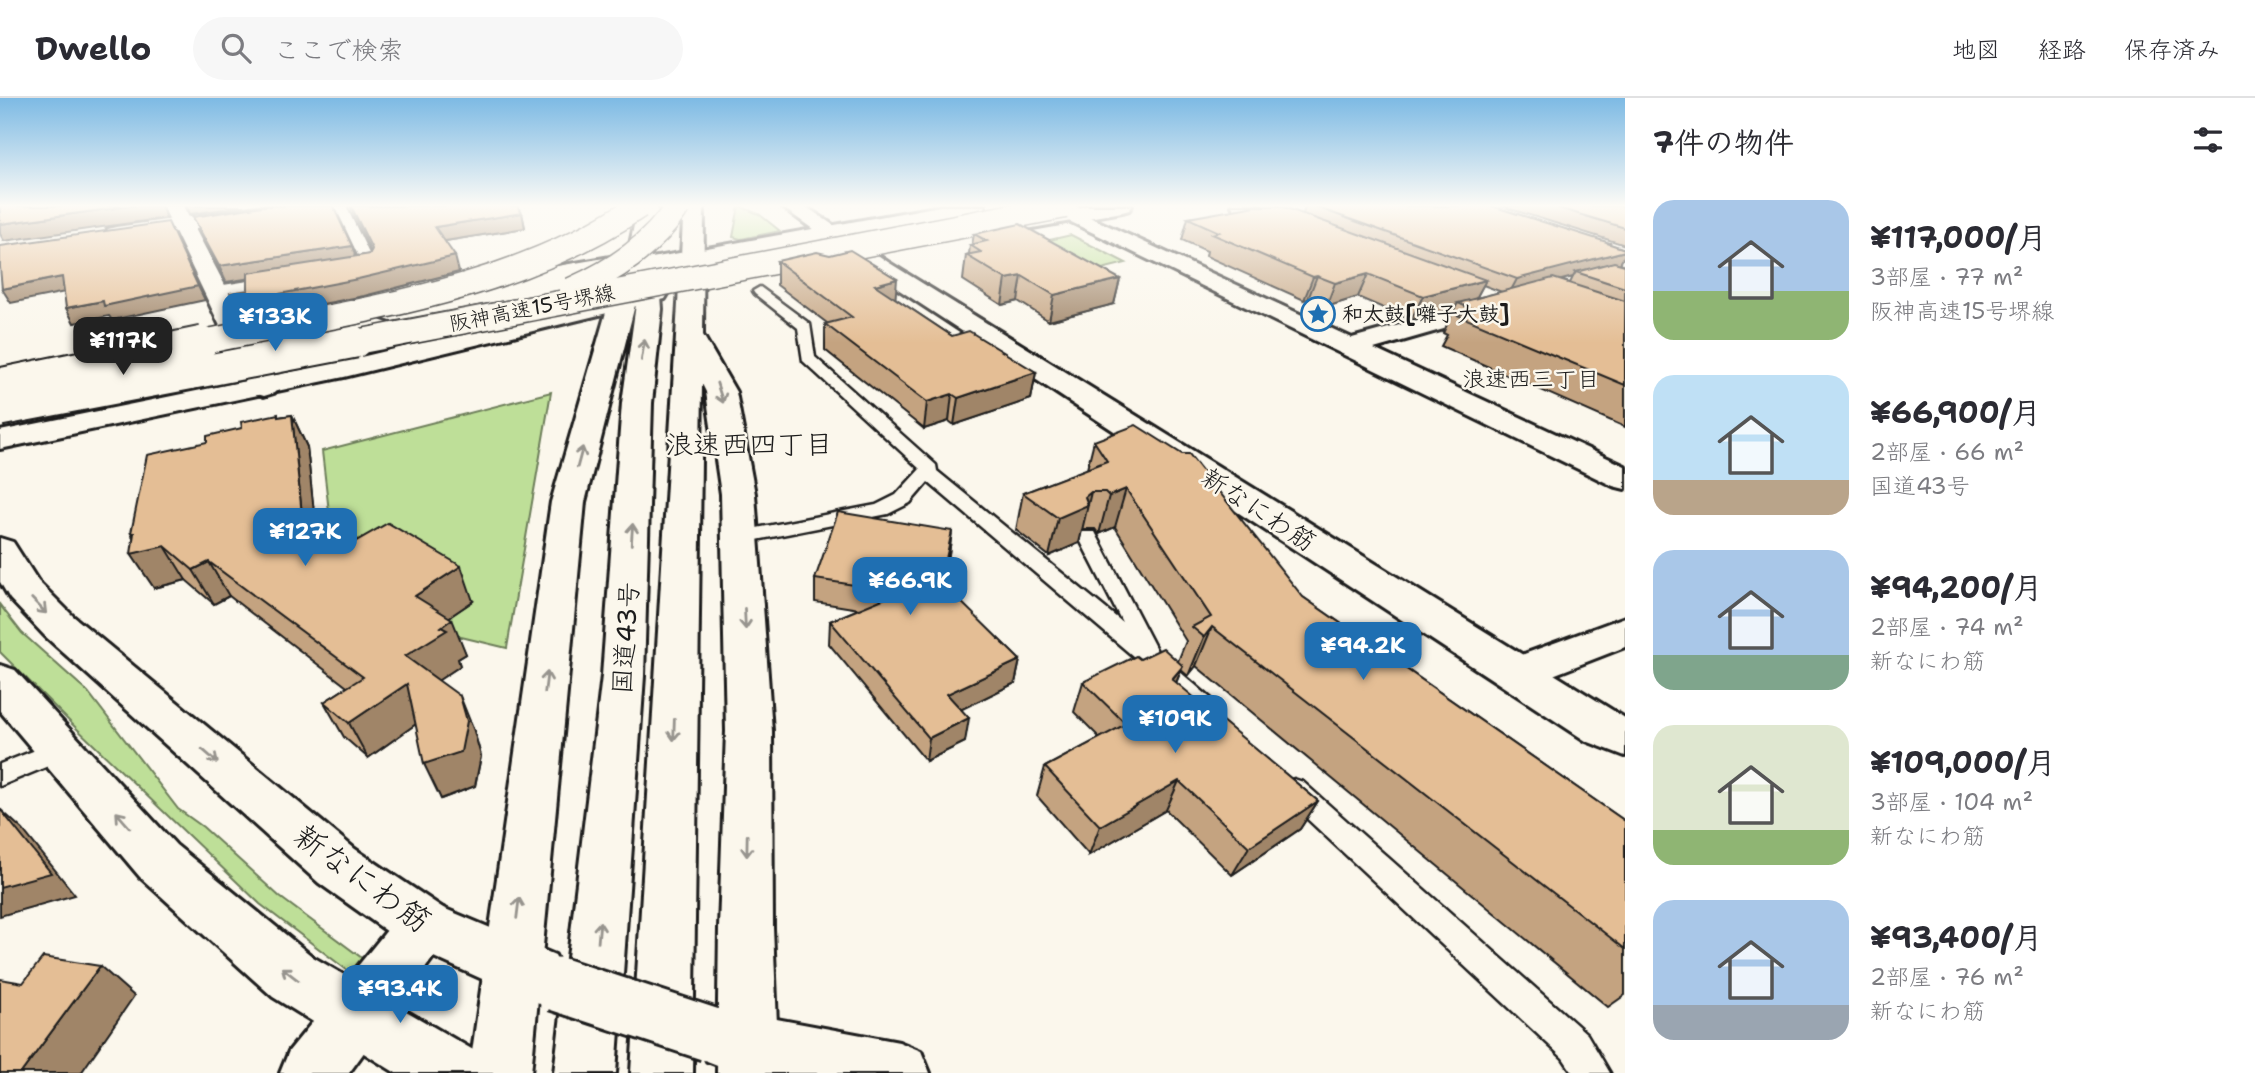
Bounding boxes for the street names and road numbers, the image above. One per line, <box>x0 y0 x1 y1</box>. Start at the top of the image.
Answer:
street label: 阪神高速15号堺線 <box>447 278 617 338</box>
street label: 新なにわ筋 <box>1195 459 1323 559</box>
street label: 国道43号 <box>604 581 646 695</box>
street label: 新なにわ筋 <box>286 814 440 942</box>

